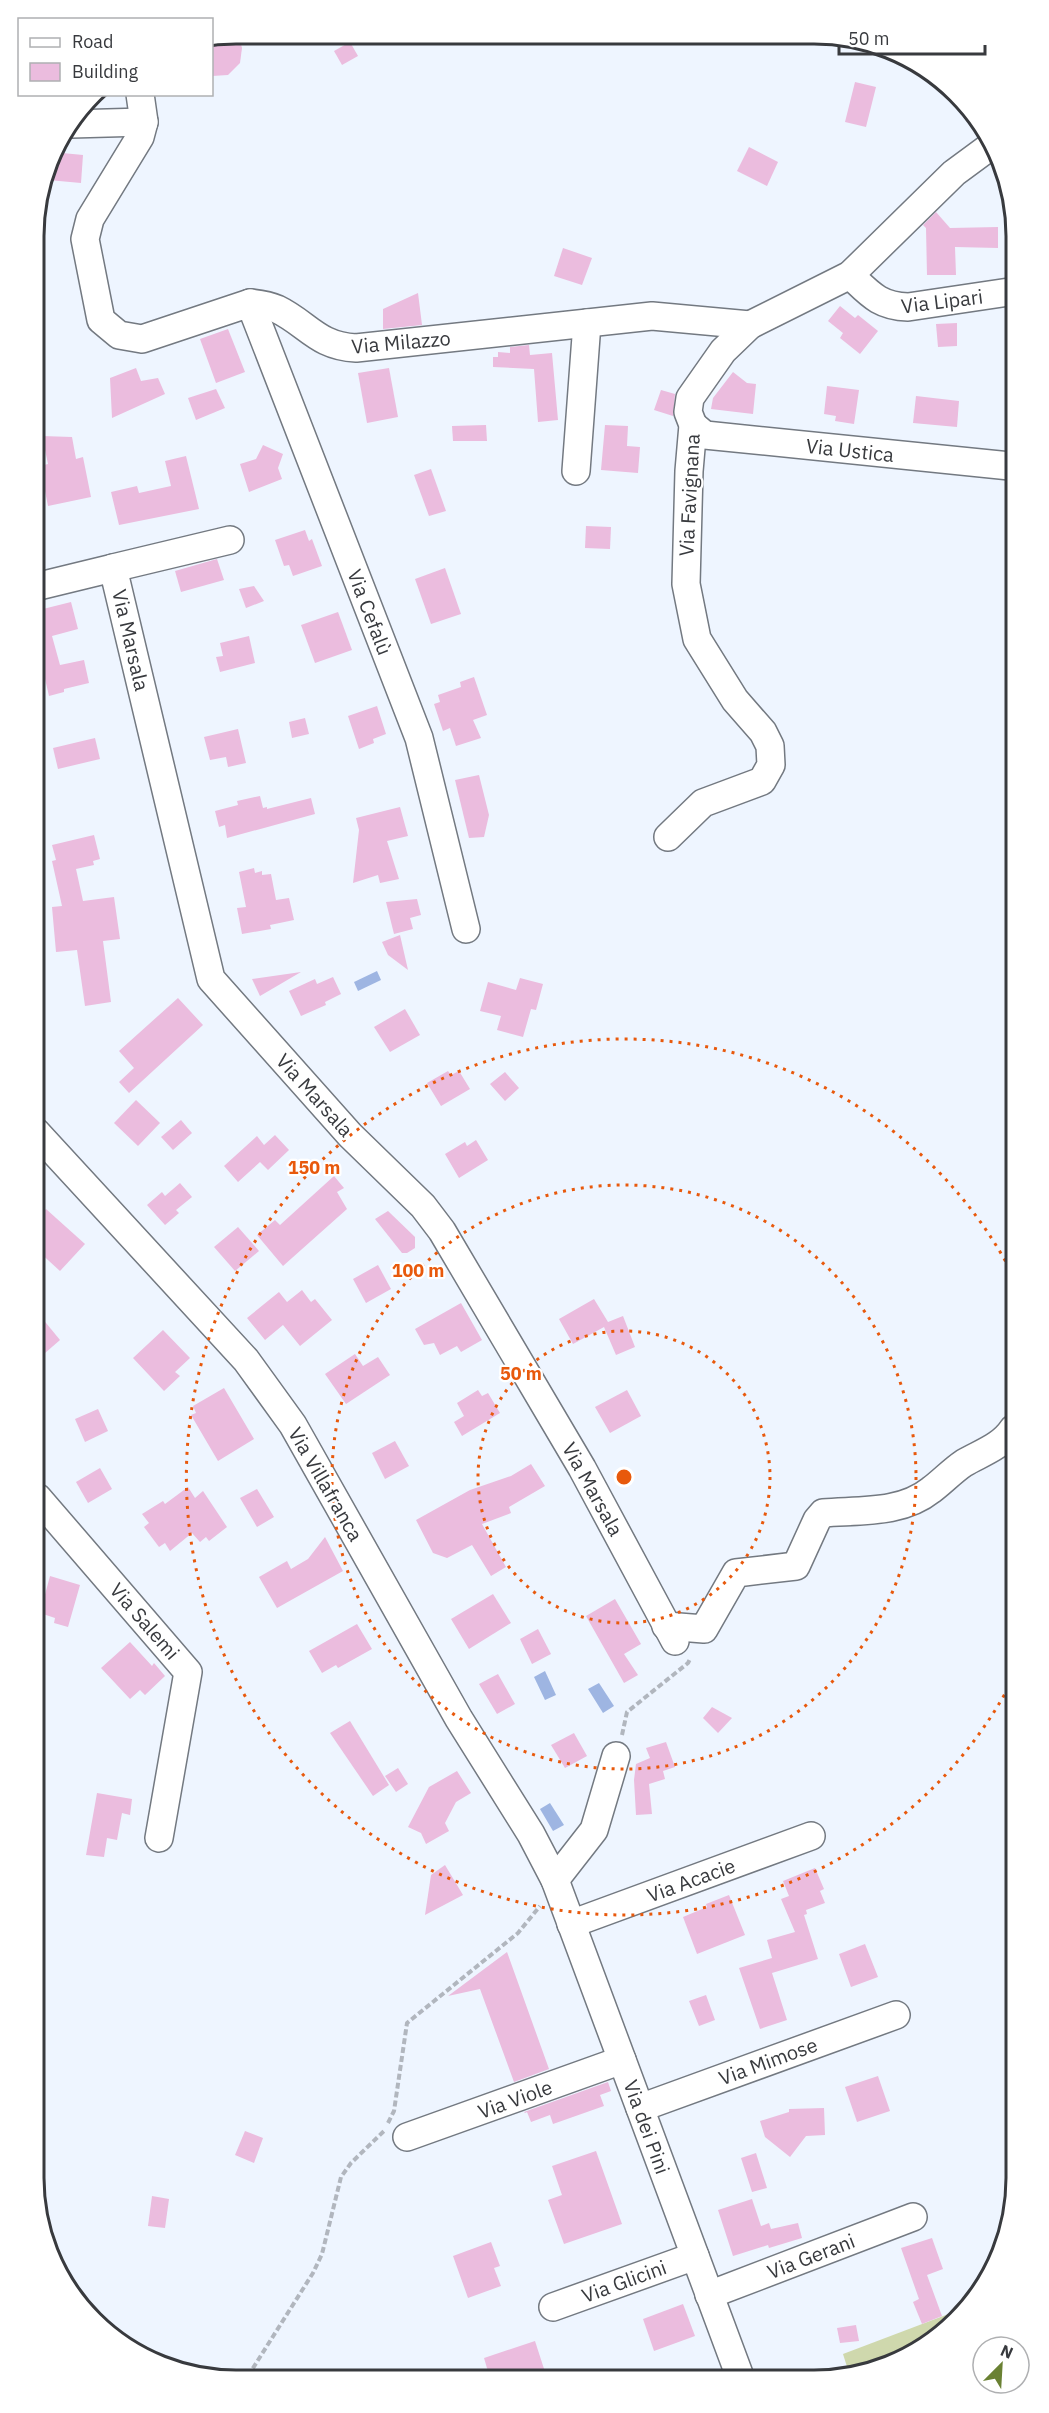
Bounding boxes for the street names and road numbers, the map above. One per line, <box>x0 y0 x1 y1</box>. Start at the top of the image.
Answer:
street label: Via Lipari <box>900 283 984 319</box>
street label: Via Milazzo <box>350 324 452 360</box>
street label: Via Ustica <box>805 432 896 468</box>
street label: Via Favignana <box>672 433 706 557</box>
street label: Via Cefalù <box>341 565 399 659</box>
street label: Via Marsala <box>106 587 156 694</box>
street label: Via Marsala <box>270 1048 360 1143</box>
street label: Via Villafranca <box>282 1422 370 1546</box>
street label: Via Marsala <box>556 1437 630 1541</box>
street label: Via Salemi <box>104 1577 186 1665</box>
street label: Via Acacie <box>643 1852 739 1908</box>
street label: Via Mimose <box>715 2031 821 2091</box>
street label: Via Viole <box>474 2073 556 2125</box>
street label: Via dei Pini <box>617 2076 677 2178</box>
street label: Via Gerani <box>763 2227 859 2285</box>
street label: Via Glicini <box>578 2253 670 2309</box>

